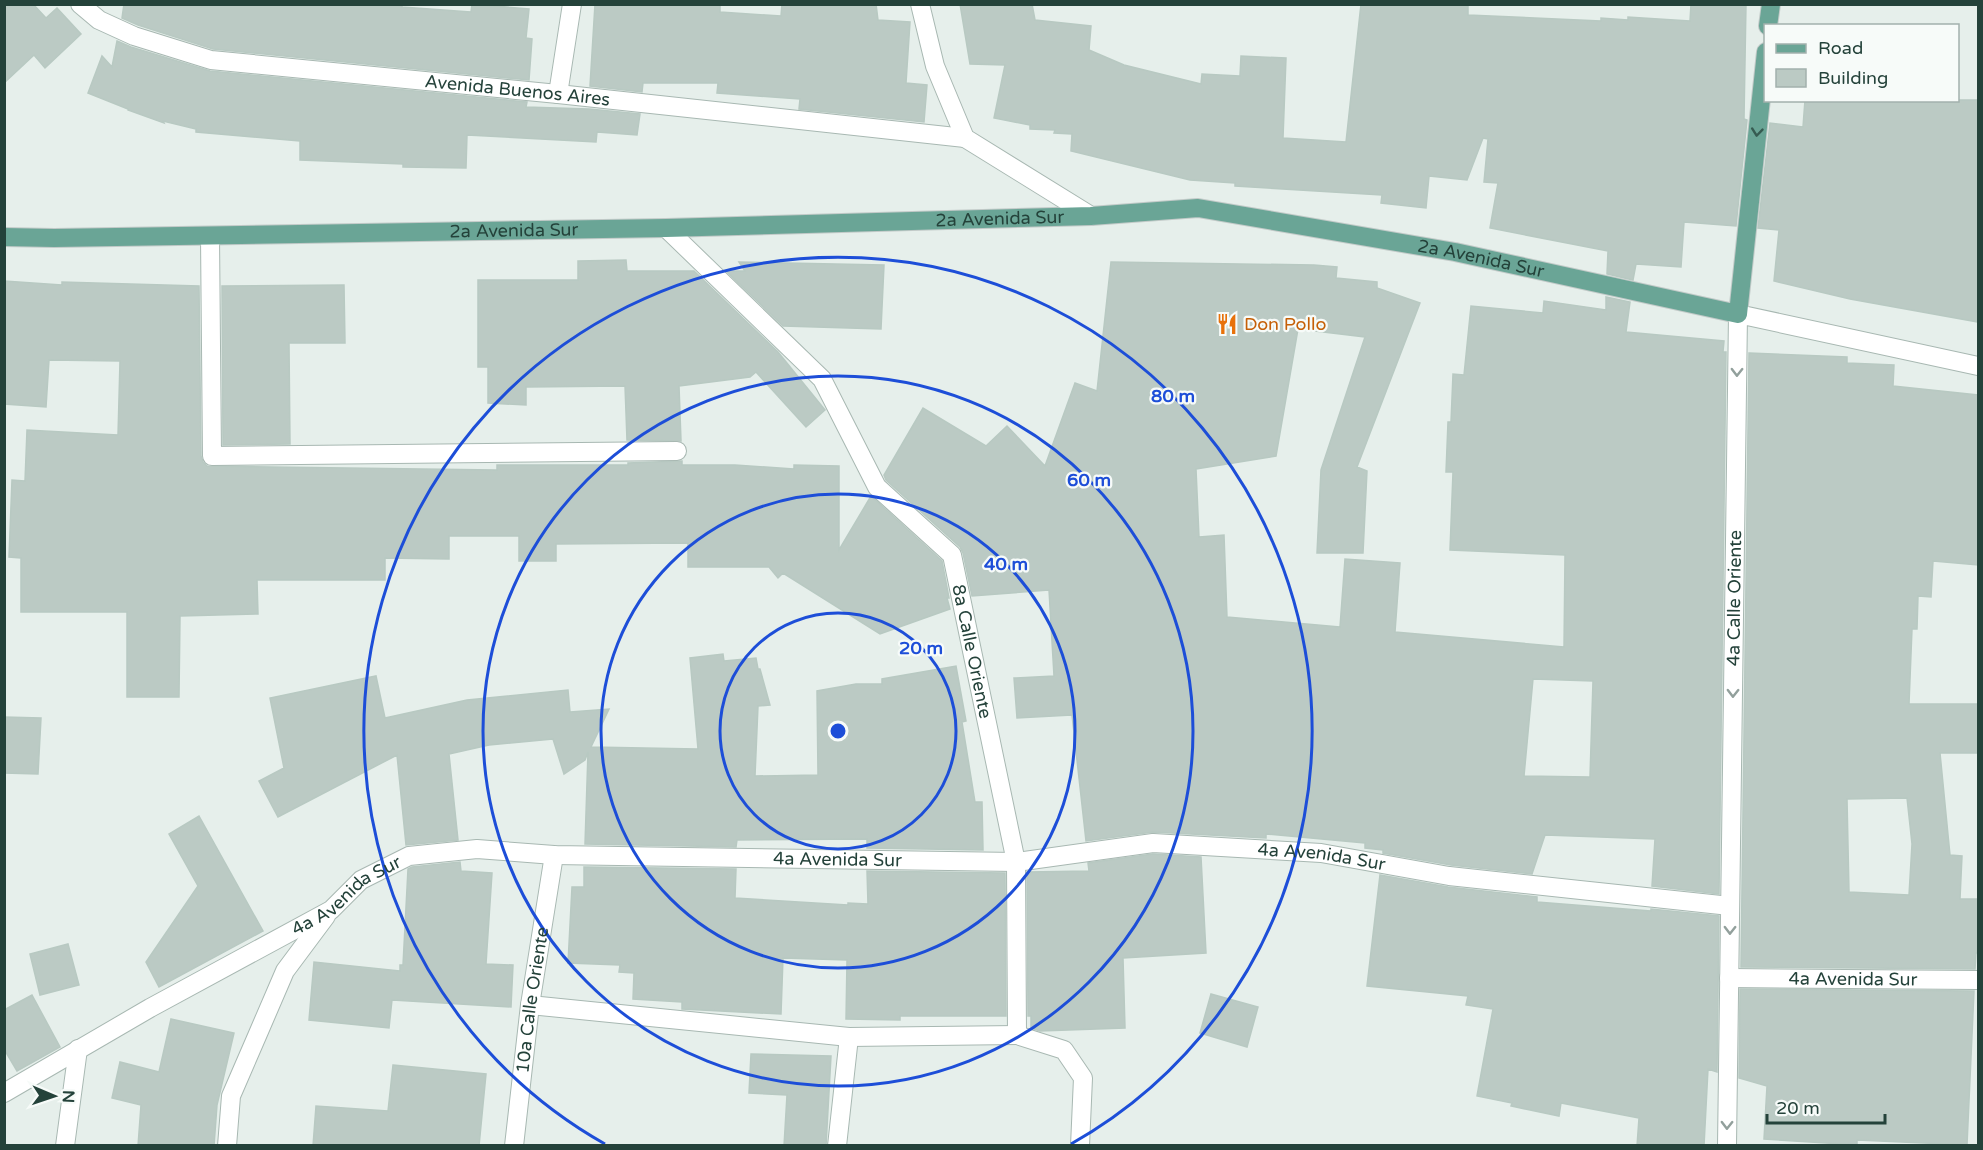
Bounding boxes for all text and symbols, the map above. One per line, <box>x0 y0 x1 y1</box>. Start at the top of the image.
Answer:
legend <box>1764 24 1959 102</box>
text: Road <box>1818 37 1863 59</box>
text: Building <box>1818 67 1888 89</box>
street label: Avenida Buenos Aires <box>424 70 611 111</box>
one-way arrow <box>1751 127 1764 136</box>
street label: 2a Avenida Sur <box>935 206 1065 231</box>
street label: 2a Avenida Sur <box>449 218 579 243</box>
street label: 2a Avenida Sur <box>1416 235 1547 282</box>
restaurant icon: Don Pollo <box>1215 312 1239 336</box>
place label: Don Pollo <box>1244 313 1327 335</box>
one-way arrow <box>1731 368 1743 377</box>
text: 80 m <box>1151 385 1195 407</box>
text: 60 m <box>1067 469 1111 491</box>
street label: 4a Calle Oriente <box>1722 530 1746 666</box>
text: 40 m <box>984 553 1028 575</box>
street label: 8a Calle Oriente <box>947 582 997 720</box>
text: 20 m <box>899 637 943 659</box>
one-way arrow <box>1727 689 1739 698</box>
centre of rings <box>828 721 848 741</box>
street label: 4a Avenida Sur <box>1257 838 1387 875</box>
street label: 4a Avenida Sur <box>773 847 902 871</box>
street label: 4a Avenida Sur <box>288 851 405 940</box>
street label: 10a Calle Oriente <box>511 925 553 1075</box>
one-way arrow <box>1724 926 1736 935</box>
street label: 4a Avenida Sur <box>1788 967 1918 991</box>
north arrow <box>24 1066 84 1126</box>
scale bar <box>1767 1087 1886 1125</box>
text: N <box>58 1090 78 1103</box>
text: 20 m <box>1776 1097 1820 1119</box>
one-way arrow <box>1721 1121 1733 1130</box>

